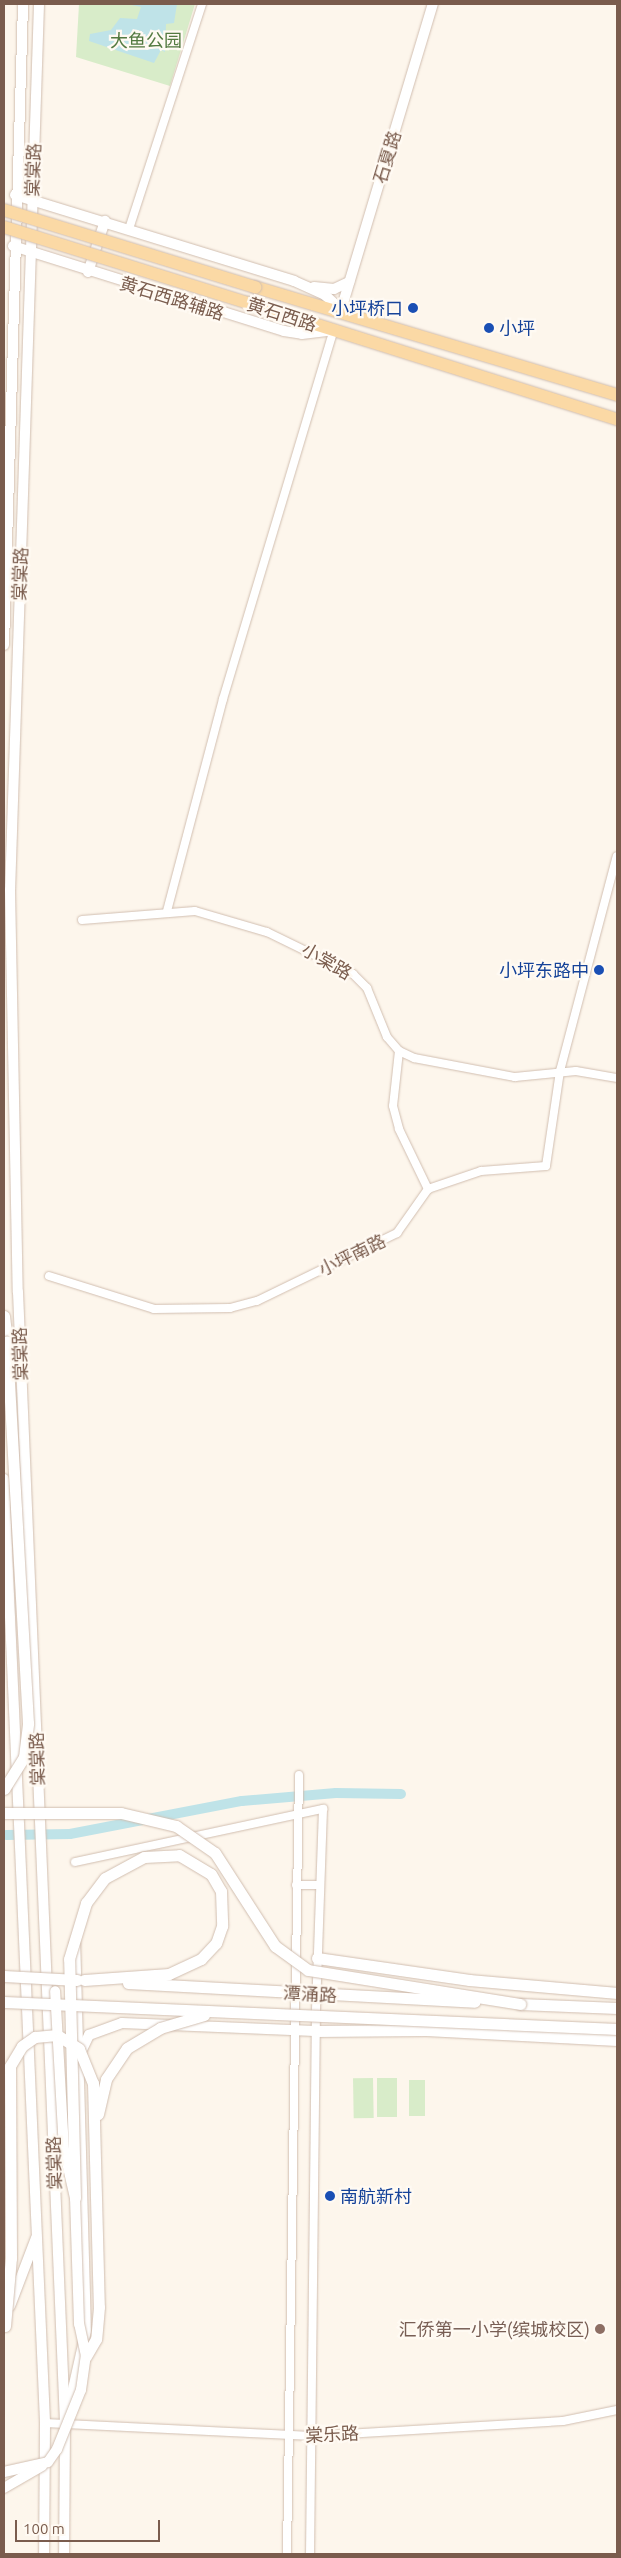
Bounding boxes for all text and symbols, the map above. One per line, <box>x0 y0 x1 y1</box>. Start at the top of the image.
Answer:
park label: 大鱼公园 <box>110 29 182 51</box>
street label: 石夏路 <box>369 128 405 186</box>
street label: 棠棠路 <box>21 143 45 197</box>
street label: 黄石西路辅路 <box>117 272 227 324</box>
street label: 黄石西路 <box>244 293 320 335</box>
place label: 小坪桥口 <box>331 297 403 319</box>
marker: 小坪桥口 <box>407 302 419 314</box>
place label: 小坪 <box>499 317 535 339</box>
marker: 小坪 <box>483 322 495 334</box>
street label: 棠棠路 <box>8 547 32 601</box>
street label: 小棠路 <box>298 938 356 984</box>
place label: 小坪东路中 <box>499 959 589 981</box>
marker: 小坪东路中 <box>593 964 605 976</box>
street label: 小坪南路 <box>315 1230 389 1280</box>
street label: 棠棠路 <box>8 1327 32 1381</box>
street label: 棠棠路 <box>25 1732 49 1786</box>
street label: 潭涌路 <box>282 1982 338 2006</box>
street label: 棠棠路 <box>42 2136 66 2190</box>
place label: 南航新村 <box>340 2185 412 2207</box>
marker: 南航新村 <box>324 2190 336 2202</box>
place label: 汇侨第一小学(缤城校区) <box>399 2318 590 2340</box>
marker: 汇侨第一小学(缤城校区) <box>594 2323 606 2335</box>
street label: 棠乐路 <box>304 2422 360 2446</box>
scale bar <box>18 2510 162 2542</box>
text: 100 m <box>23 2520 65 2537</box>

